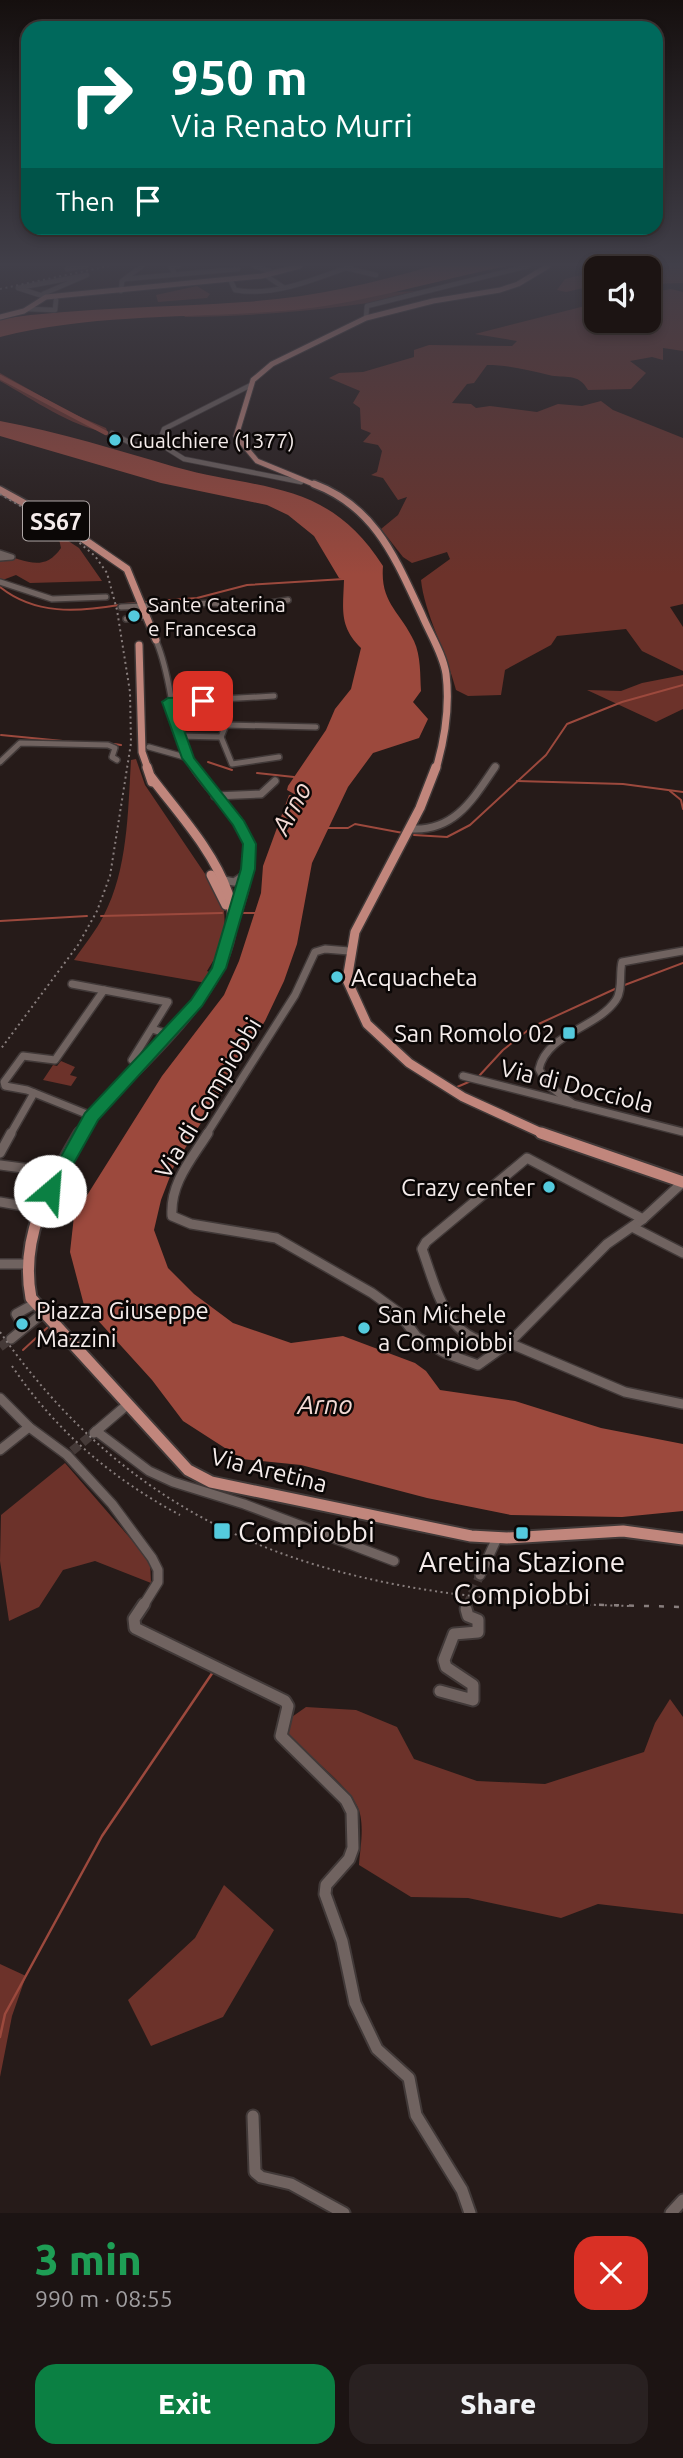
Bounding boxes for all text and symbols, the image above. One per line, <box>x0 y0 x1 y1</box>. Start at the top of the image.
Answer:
icon: right <box>56 49 147 140</box>
text: 950 m <box>171 49 308 104</box>
text: Via Renato Murri <box>171 107 413 143</box>
icon: arrive <box>129 182 167 220</box>
text: Then <box>56 187 115 216</box>
map controls <box>584 256 661 333</box>
button: sound <box>584 256 661 333</box>
place label: Gualchiere (1377) <box>129 428 295 452</box>
marker: Gualchiere (1377) <box>107 432 123 448</box>
road number: SS67 <box>23 502 89 540</box>
place label: Sante Caterina e Francesca <box>148 592 286 640</box>
marker: Sante Caterina e Francesca <box>126 608 142 624</box>
pin <box>173 671 233 731</box>
icon: arrive <box>184 682 222 720</box>
water label: Arno <box>264 777 317 841</box>
place label: Acquacheta <box>351 964 478 991</box>
marker: Acquacheta <box>329 969 345 985</box>
street label: Via di Compiobbi <box>149 1013 267 1183</box>
place label: San Romolo 02 <box>394 1020 555 1047</box>
marker: San Romolo 02 <box>561 1025 577 1041</box>
street label: Via di Docciola <box>498 1054 656 1118</box>
position arrow <box>13 1154 87 1228</box>
place label: Crazy center <box>401 1174 535 1201</box>
marker: Crazy center <box>541 1179 557 1195</box>
place label: Piazza Giuseppe Mazzini <box>36 1297 209 1352</box>
place label: San Michele a Compiobbi <box>378 1301 513 1356</box>
marker: Piazza Giuseppe Mazzini <box>14 1316 30 1332</box>
marker: San Michele a Compiobbi <box>356 1320 372 1336</box>
water label: Arno <box>295 1390 353 1419</box>
street label: Via Aretina <box>208 1443 330 1497</box>
place label: Compiobbi <box>238 1516 375 1547</box>
marker: Compiobbi <box>212 1521 232 1541</box>
marker: Aretina Stazione Compiobbi <box>514 1525 530 1541</box>
place label: Aretina Stazione Compiobbi <box>419 1546 625 1609</box>
text: 3 min <box>35 2236 142 2283</box>
button: close <box>574 2236 648 2310</box>
text: 990 m · 08:55 <box>35 2286 173 2311</box>
button: Exit <box>35 2364 335 2444</box>
button: Share <box>349 2364 648 2444</box>

